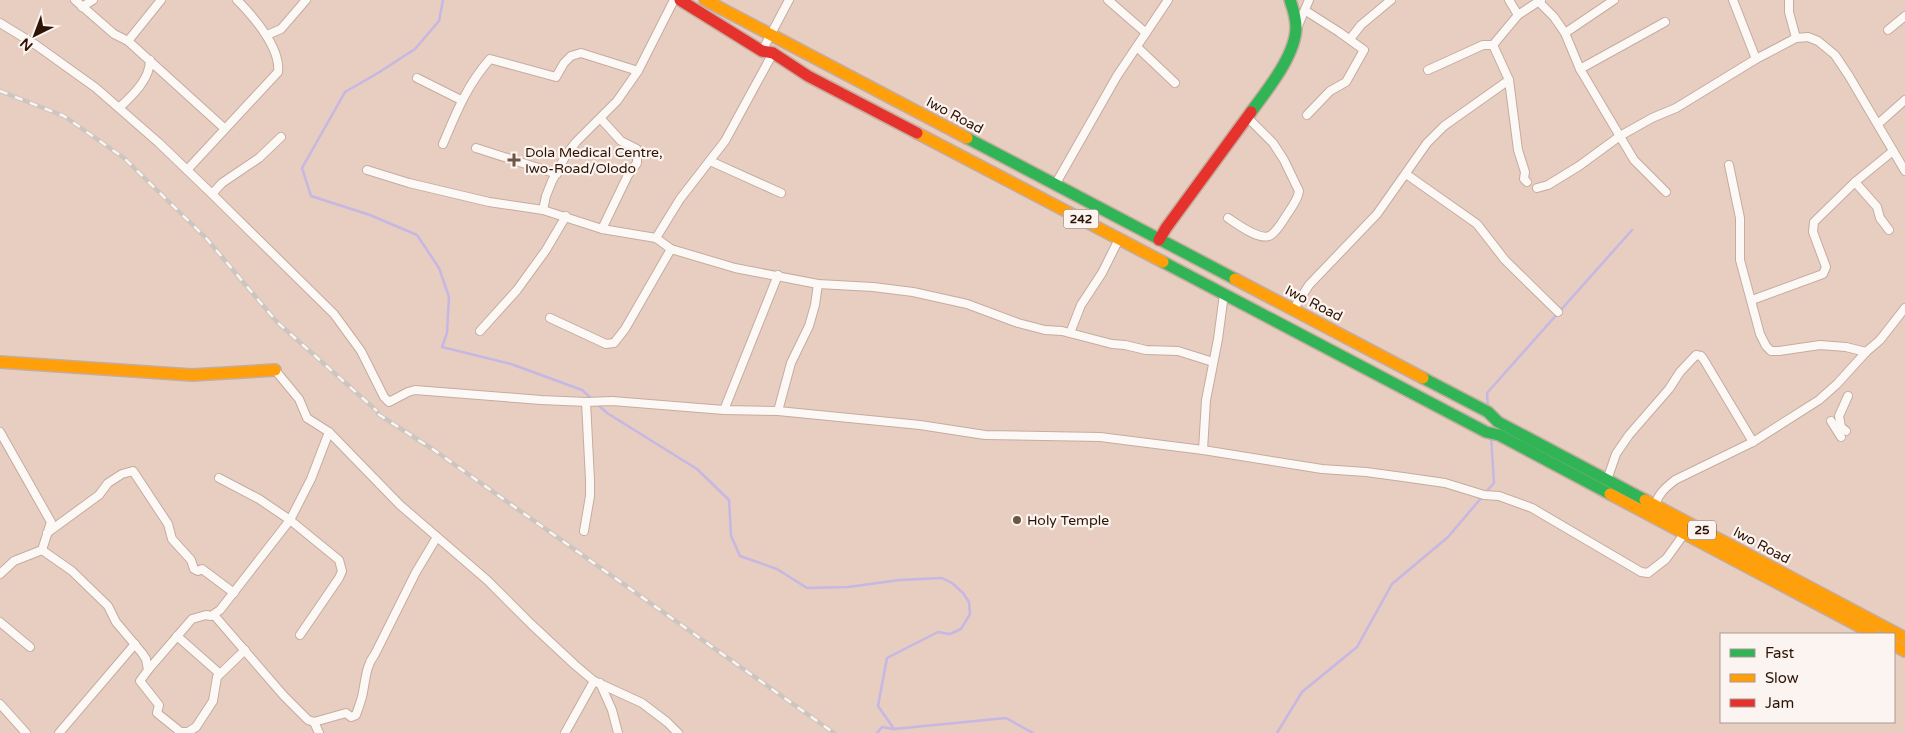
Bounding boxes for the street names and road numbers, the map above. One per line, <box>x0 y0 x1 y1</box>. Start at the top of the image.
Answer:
street label: Iwo Road <box>923 93 986 138</box>
road number: 242 <box>1064 210 1098 228</box>
street label: Iwo Road <box>1282 282 1345 325</box>
road number: 25 <box>1688 520 1716 540</box>
street label: Iwo Road <box>1730 523 1793 568</box>

